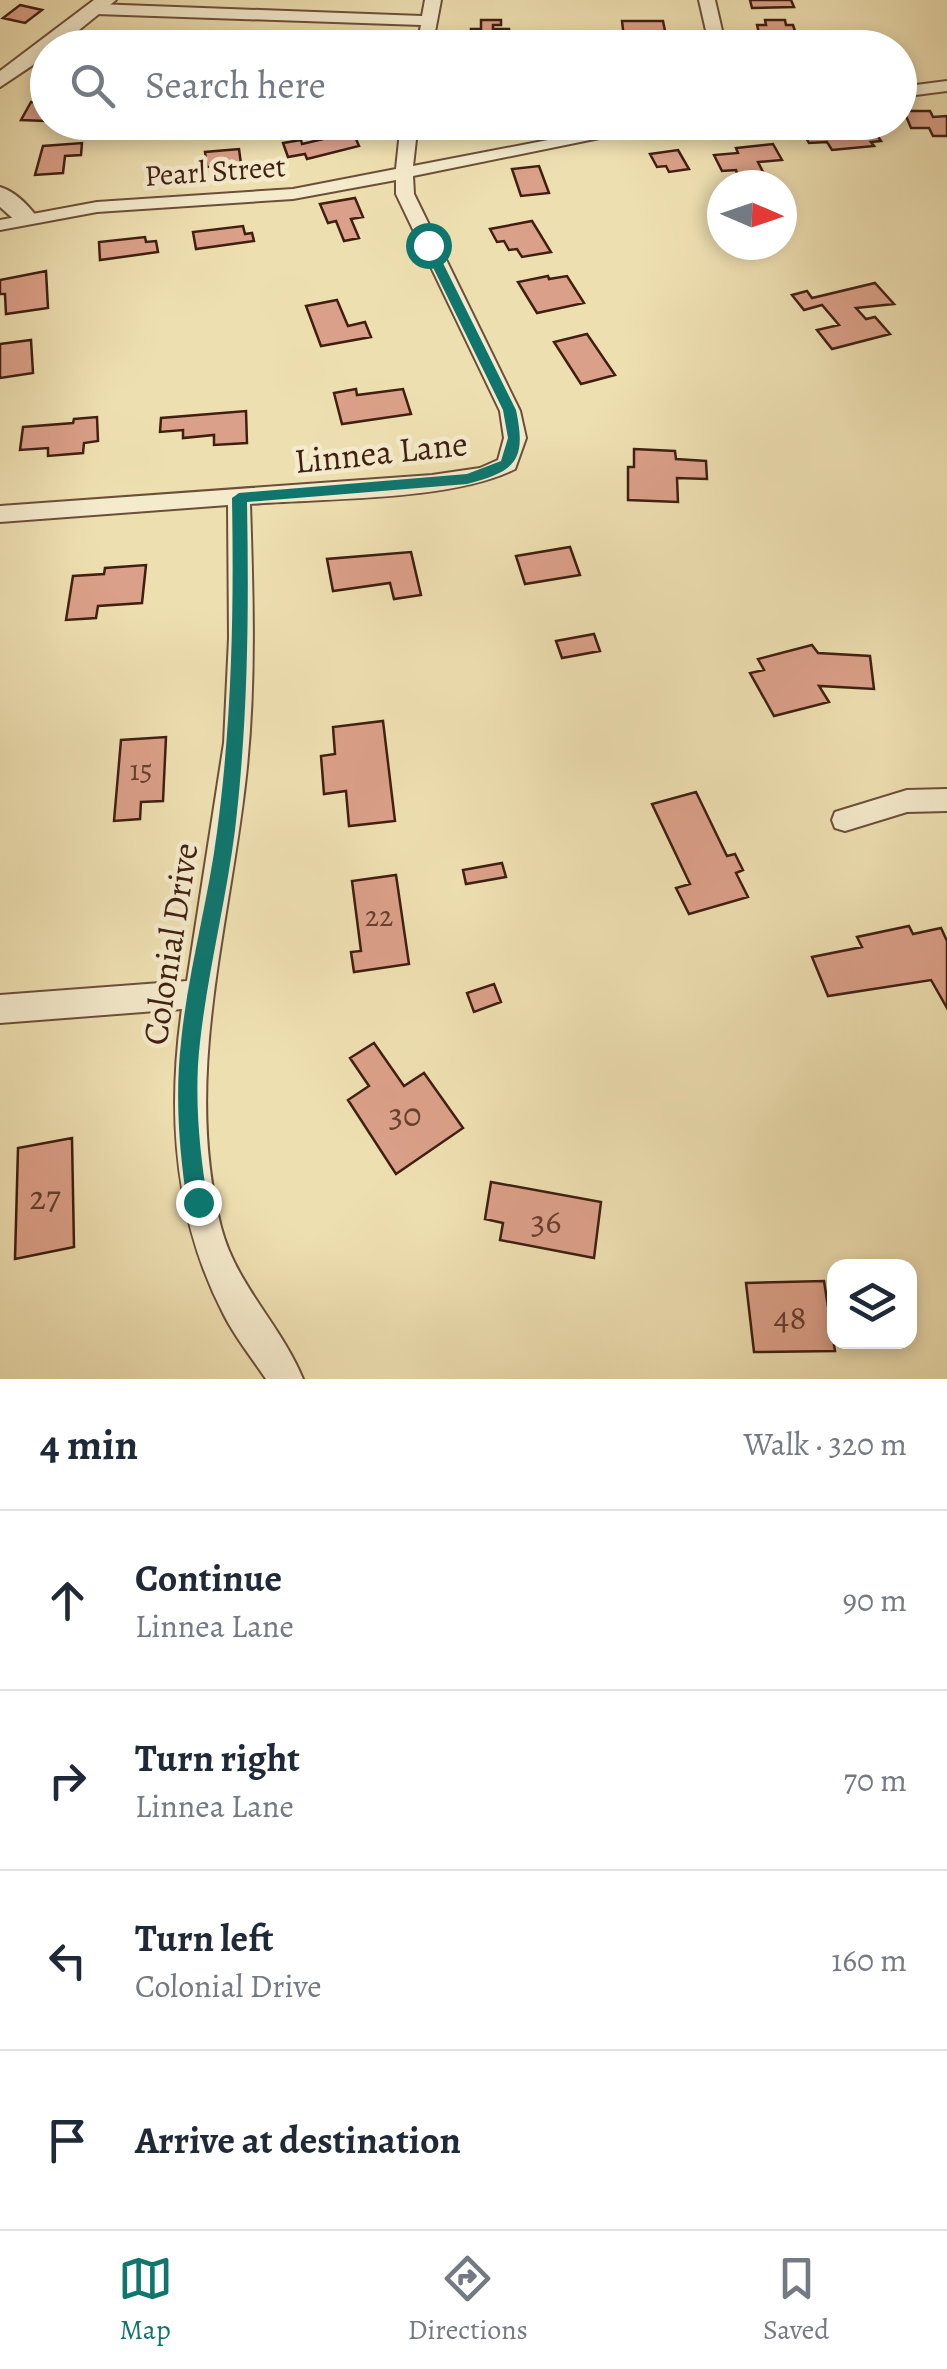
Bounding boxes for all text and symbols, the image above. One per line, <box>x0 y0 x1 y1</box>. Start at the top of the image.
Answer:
search box <box>30 30 917 140</box>
icon: search <box>65 58 120 113</box>
text: Search here <box>145 59 326 111</box>
street label: Pearl Street <box>143 146 287 196</box>
north arrow <box>707 170 797 260</box>
route start <box>406 223 452 269</box>
street label: Linnea Lane <box>292 419 470 485</box>
house number: 15 <box>129 750 153 790</box>
street label: Colonial Drive <box>130 839 210 1049</box>
house number: 22 <box>365 896 393 936</box>
house number: 30 <box>388 1090 422 1138</box>
house number: 27 <box>29 1173 61 1221</box>
route end <box>176 1180 222 1226</box>
house number: 36 <box>531 1197 561 1245</box>
map controls <box>827 1259 917 1349</box>
button: layers <box>827 1259 917 1349</box>
house number: 48 <box>774 1293 806 1341</box>
text: 4 min <box>40 1416 138 1473</box>
text: Walk · 320 m <box>744 1422 907 1466</box>
text: Continue <box>135 1552 282 1604</box>
icon: ahead <box>40 1573 95 1628</box>
text: 90 m <box>842 1578 907 1622</box>
text: Linnea Lane <box>135 1604 294 1648</box>
text: Turn right <box>135 1732 300 1784</box>
icon: right <box>40 1753 95 1808</box>
text: 70 m <box>844 1758 907 1802</box>
text: Linnea Lane <box>135 1784 294 1828</box>
text: Turn left <box>135 1912 274 1964</box>
icon: left <box>40 1933 95 1988</box>
text: 160 m <box>831 1938 907 1982</box>
text: Colonial Drive <box>135 1964 322 2008</box>
icon: arrive <box>40 2113 95 2168</box>
text: Arrive at destination <box>135 2114 461 2166</box>
tab: Map <box>118 2251 173 2349</box>
tab: Directions <box>408 2251 528 2349</box>
tab: Saved <box>763 2251 829 2349</box>

